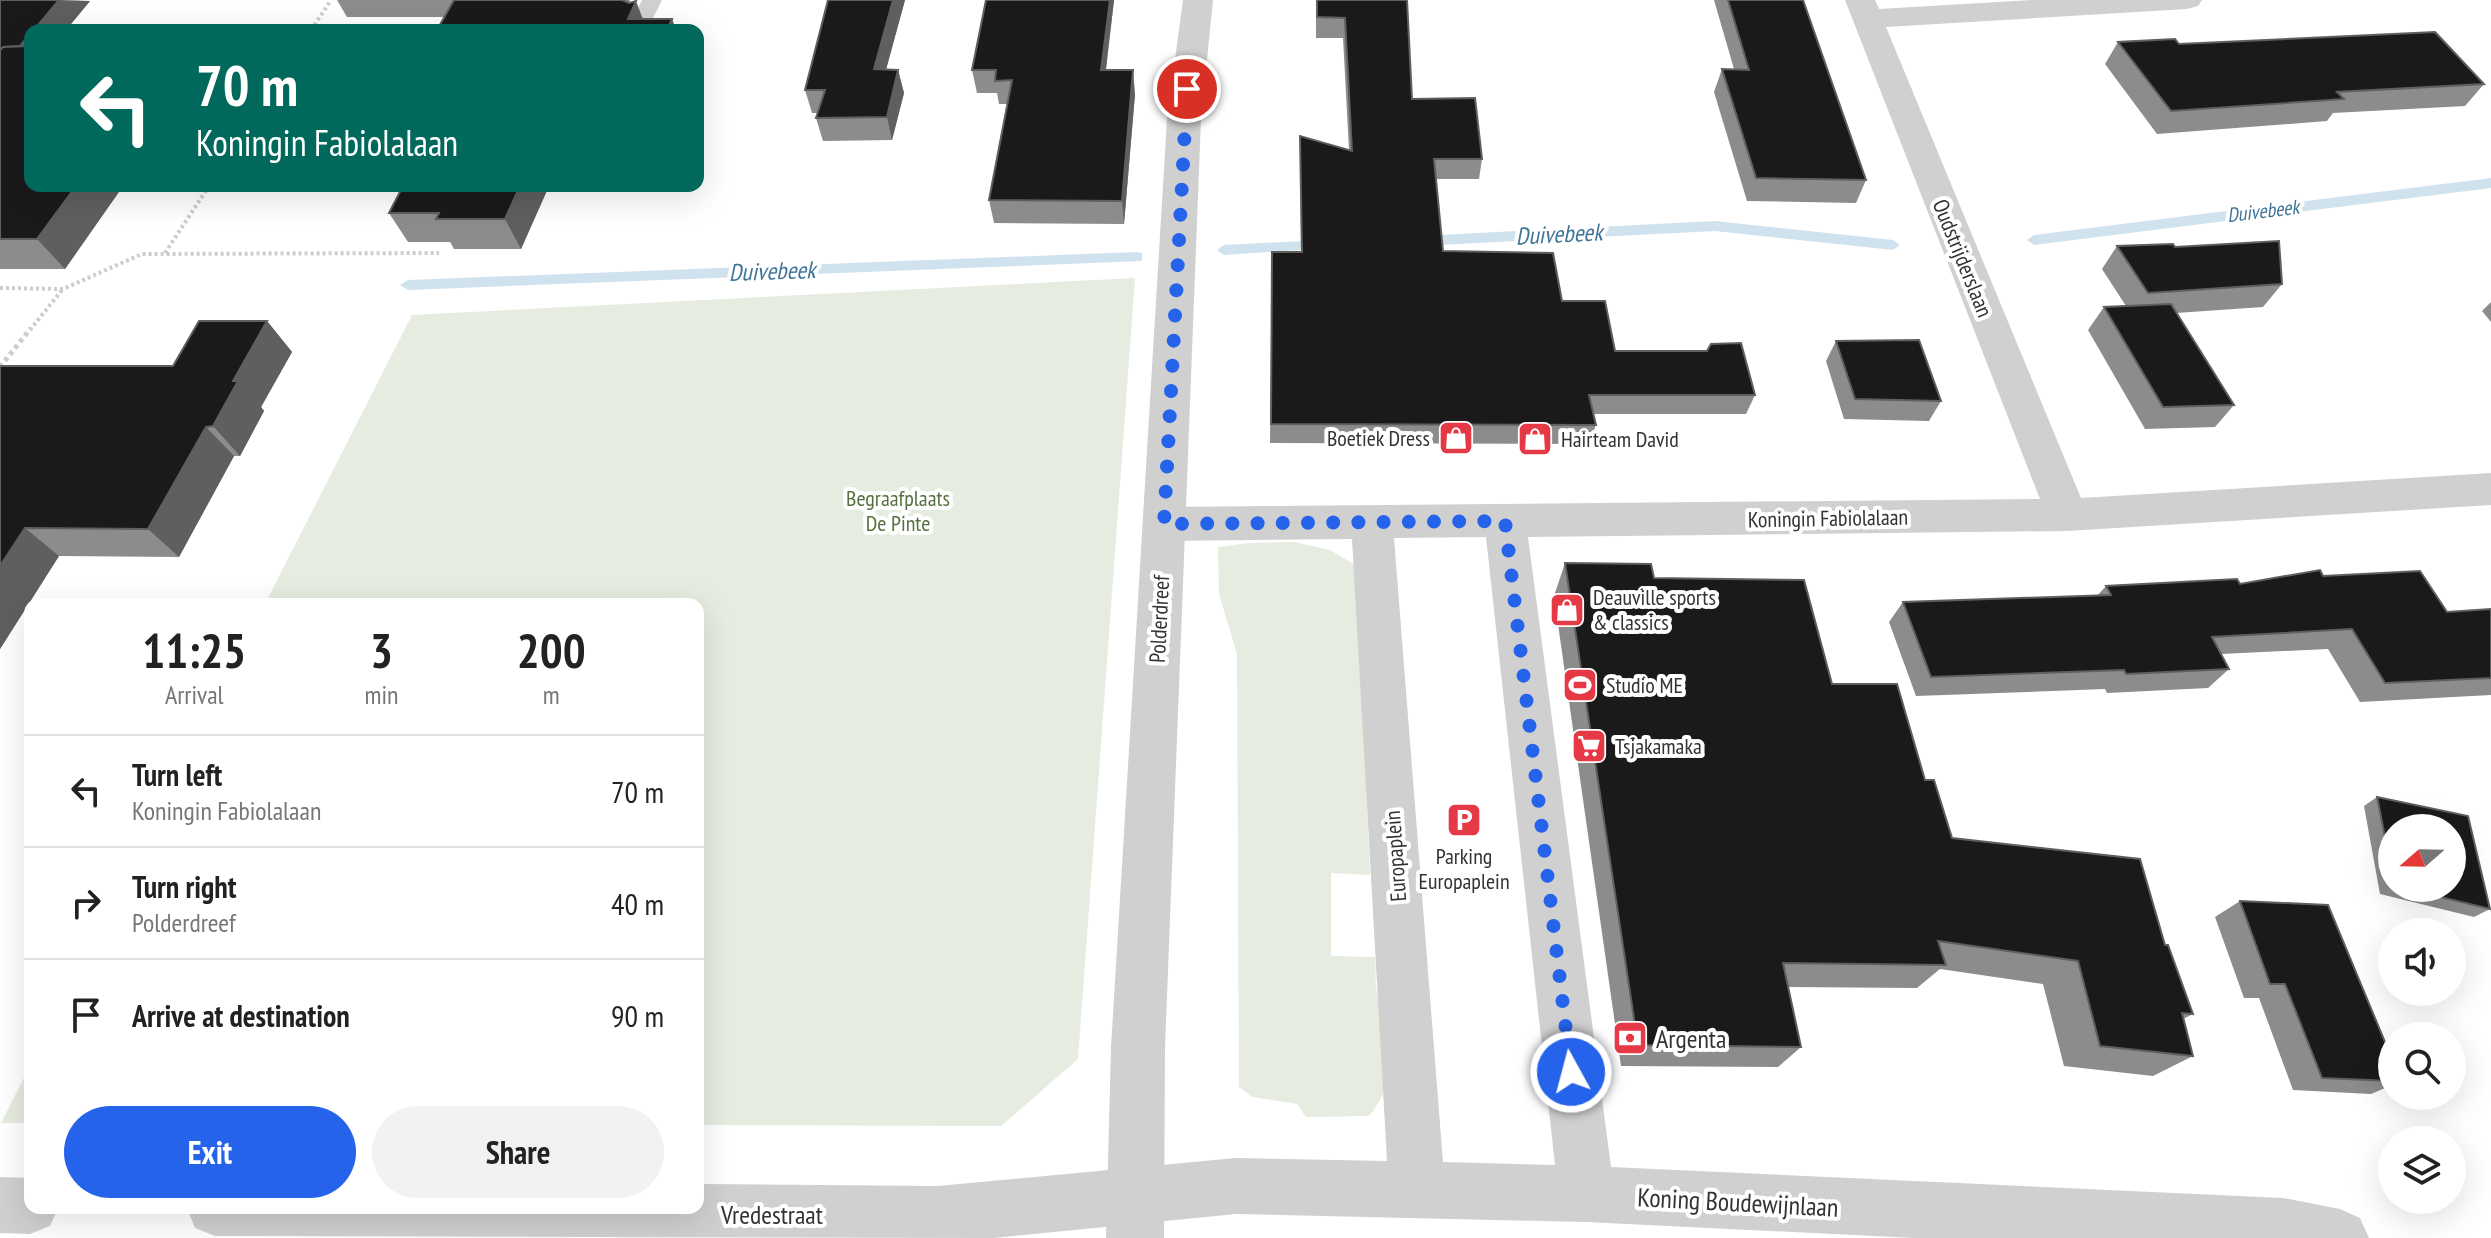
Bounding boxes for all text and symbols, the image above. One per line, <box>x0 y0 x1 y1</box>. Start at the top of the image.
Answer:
text: 70 m <box>196 49 298 121</box>
pin <box>1153 55 1221 123</box>
icon: left <box>64 56 168 160</box>
icon: arrive <box>1165 67 1209 111</box>
text: Koningin Fabiolalaan <box>196 119 458 166</box>
water label: Duivebeek <box>2226 193 2303 228</box>
street label: Oudstrijderslaan <box>1927 195 1999 321</box>
water label: Duivebeek <box>1515 216 1606 252</box>
water label: Duivebeek <box>728 254 819 288</box>
shop icon: Boetiek Dress <box>1437 419 1475 457</box>
shop icon: Hairteam David <box>1516 420 1554 458</box>
place label: Boetiek Dress <box>1327 424 1430 452</box>
place label: Hairteam David <box>1561 425 1679 453</box>
park label: Begraafplaats De Pinte <box>846 484 950 537</box>
street label: Koningin Fabiolalaan <box>1748 503 1908 533</box>
street label: Polderdreef <box>1143 573 1175 664</box>
place label: Deauville sports & classics <box>1593 583 1716 636</box>
shop icon: Deauville sports & classics <box>1548 591 1586 629</box>
text: 11:25 <box>142 619 246 681</box>
text: 3 <box>370 619 393 681</box>
text: 200 <box>517 619 586 681</box>
sports icon: Studio ME <box>1561 666 1599 704</box>
place label: Studio ME <box>1606 671 1683 699</box>
text: Arrival <box>165 678 224 711</box>
text: min <box>364 678 398 711</box>
text: m <box>543 678 560 711</box>
supermarket icon: Tsjakamaka <box>1570 727 1608 765</box>
place label: Tsjakamaka <box>1615 732 1702 760</box>
text: Turn left <box>132 755 222 794</box>
icon: left <box>64 769 108 813</box>
text: 70 m <box>611 772 664 811</box>
text: Koningin Fabiolalaan <box>132 794 321 827</box>
parking icon: Parking Europaplein <box>1445 801 1483 839</box>
street label: Europaplein <box>1378 810 1412 902</box>
north arrow <box>2378 814 2466 902</box>
map controls <box>2378 814 2466 1214</box>
place label: Parking Europaplein <box>1418 842 1510 895</box>
text: Turn right <box>132 867 236 906</box>
icon: right <box>64 881 108 925</box>
text: 40 m <box>611 884 664 923</box>
text: Polderdreef <box>132 906 236 939</box>
button: sound <box>2378 918 2466 1006</box>
icon: arrive <box>64 993 108 1037</box>
text: Arrive at destination <box>132 996 350 1035</box>
text: 90 m <box>611 996 664 1035</box>
bank icon: Argenta <box>1611 1019 1649 1057</box>
place label: Argenta <box>1656 1022 1726 1055</box>
button: search <box>2378 1022 2466 1110</box>
position arrow <box>1529 1030 1613 1114</box>
button: Exit <box>64 1106 356 1198</box>
button: Share <box>372 1106 664 1198</box>
button: layers <box>2378 1126 2466 1214</box>
street label: Koning Boudewijnlaan <box>1637 1180 1839 1224</box>
street label: Vredestraat <box>720 1198 823 1231</box>

